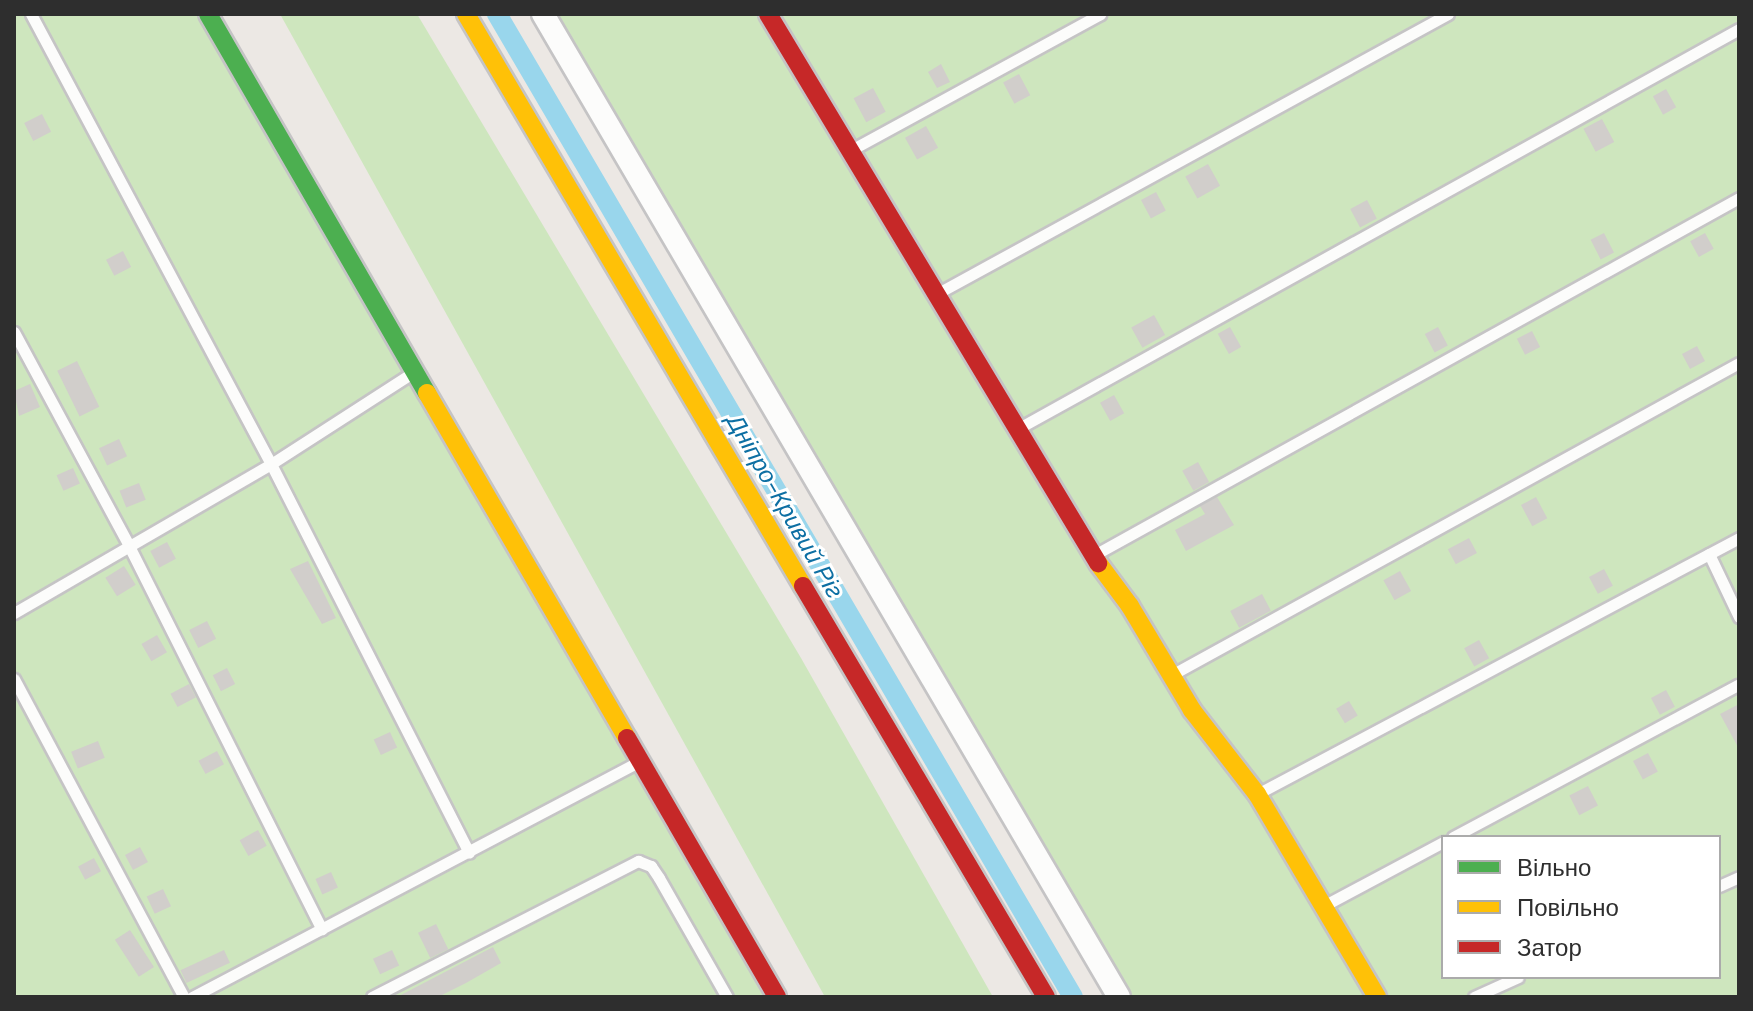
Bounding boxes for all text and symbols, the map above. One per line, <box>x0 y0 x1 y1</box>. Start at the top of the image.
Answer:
water label: Дніпро-Кривий Ріг <box>721 409 849 603</box>
legend <box>1441 835 1721 979</box>
text: Вільно <box>1517 852 1591 883</box>
text: Повільно <box>1517 892 1619 923</box>
text: Затор <box>1517 932 1582 963</box>

